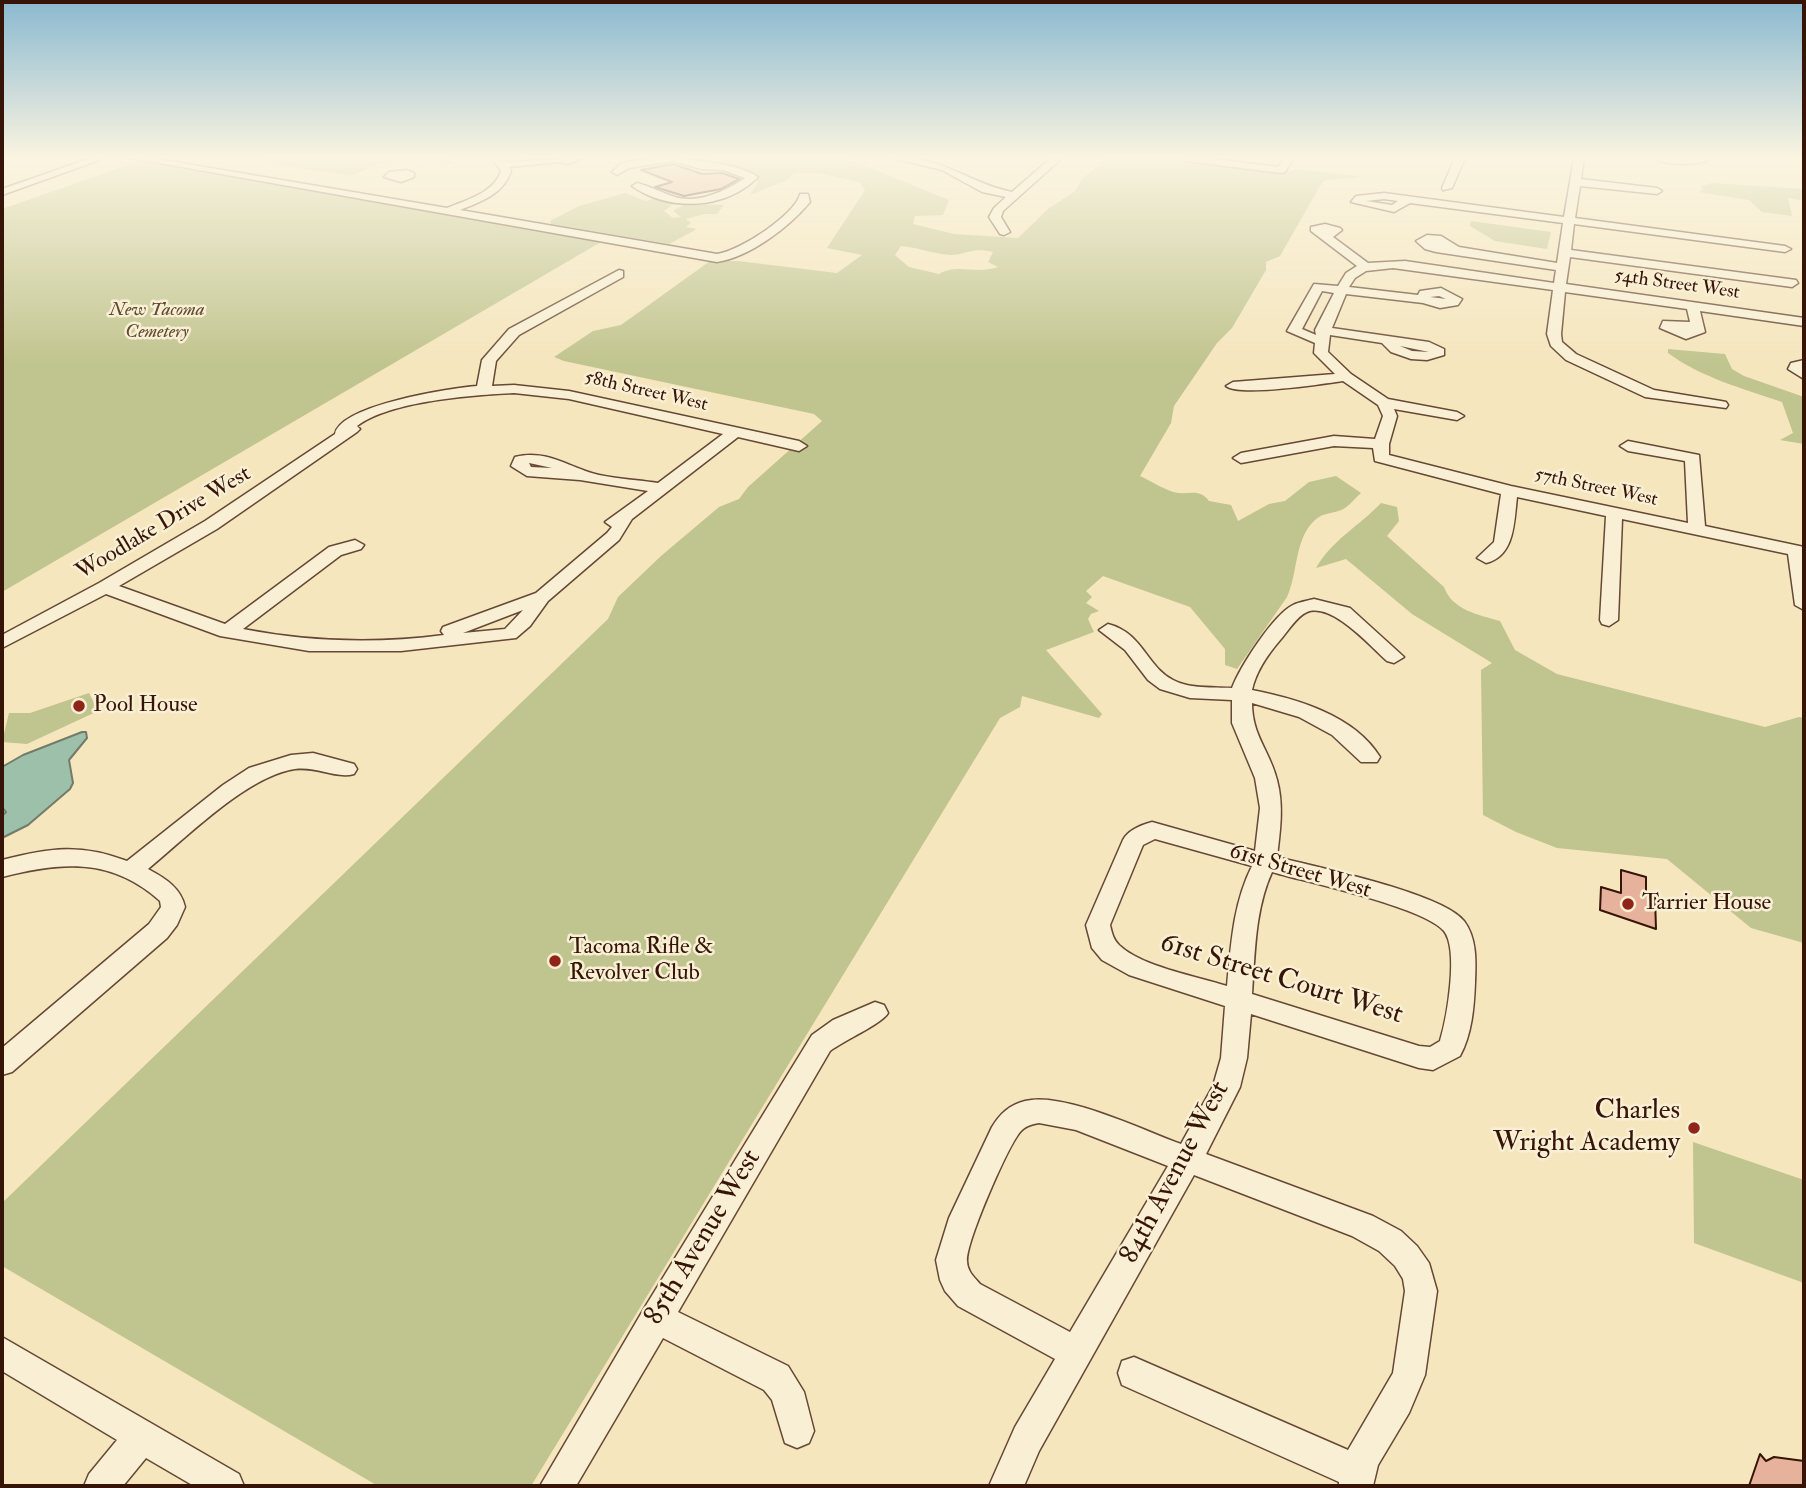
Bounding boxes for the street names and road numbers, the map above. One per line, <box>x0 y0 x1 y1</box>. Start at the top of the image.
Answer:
street label: 54th Street West <box>1613 265 1741 305</box>
street label: 58th Street West <box>582 367 710 417</box>
street label: Woodlake Drive West <box>72 461 256 587</box>
street label: 57th Street West <box>1532 464 1660 512</box>
street label: 61st Street West <box>1226 839 1374 905</box>
street label: 61st Street Court West <box>1156 927 1406 1033</box>
street label: 84th Avenue West <box>1114 1076 1238 1270</box>
street label: 85th Avenue West <box>639 1144 769 1332</box>

